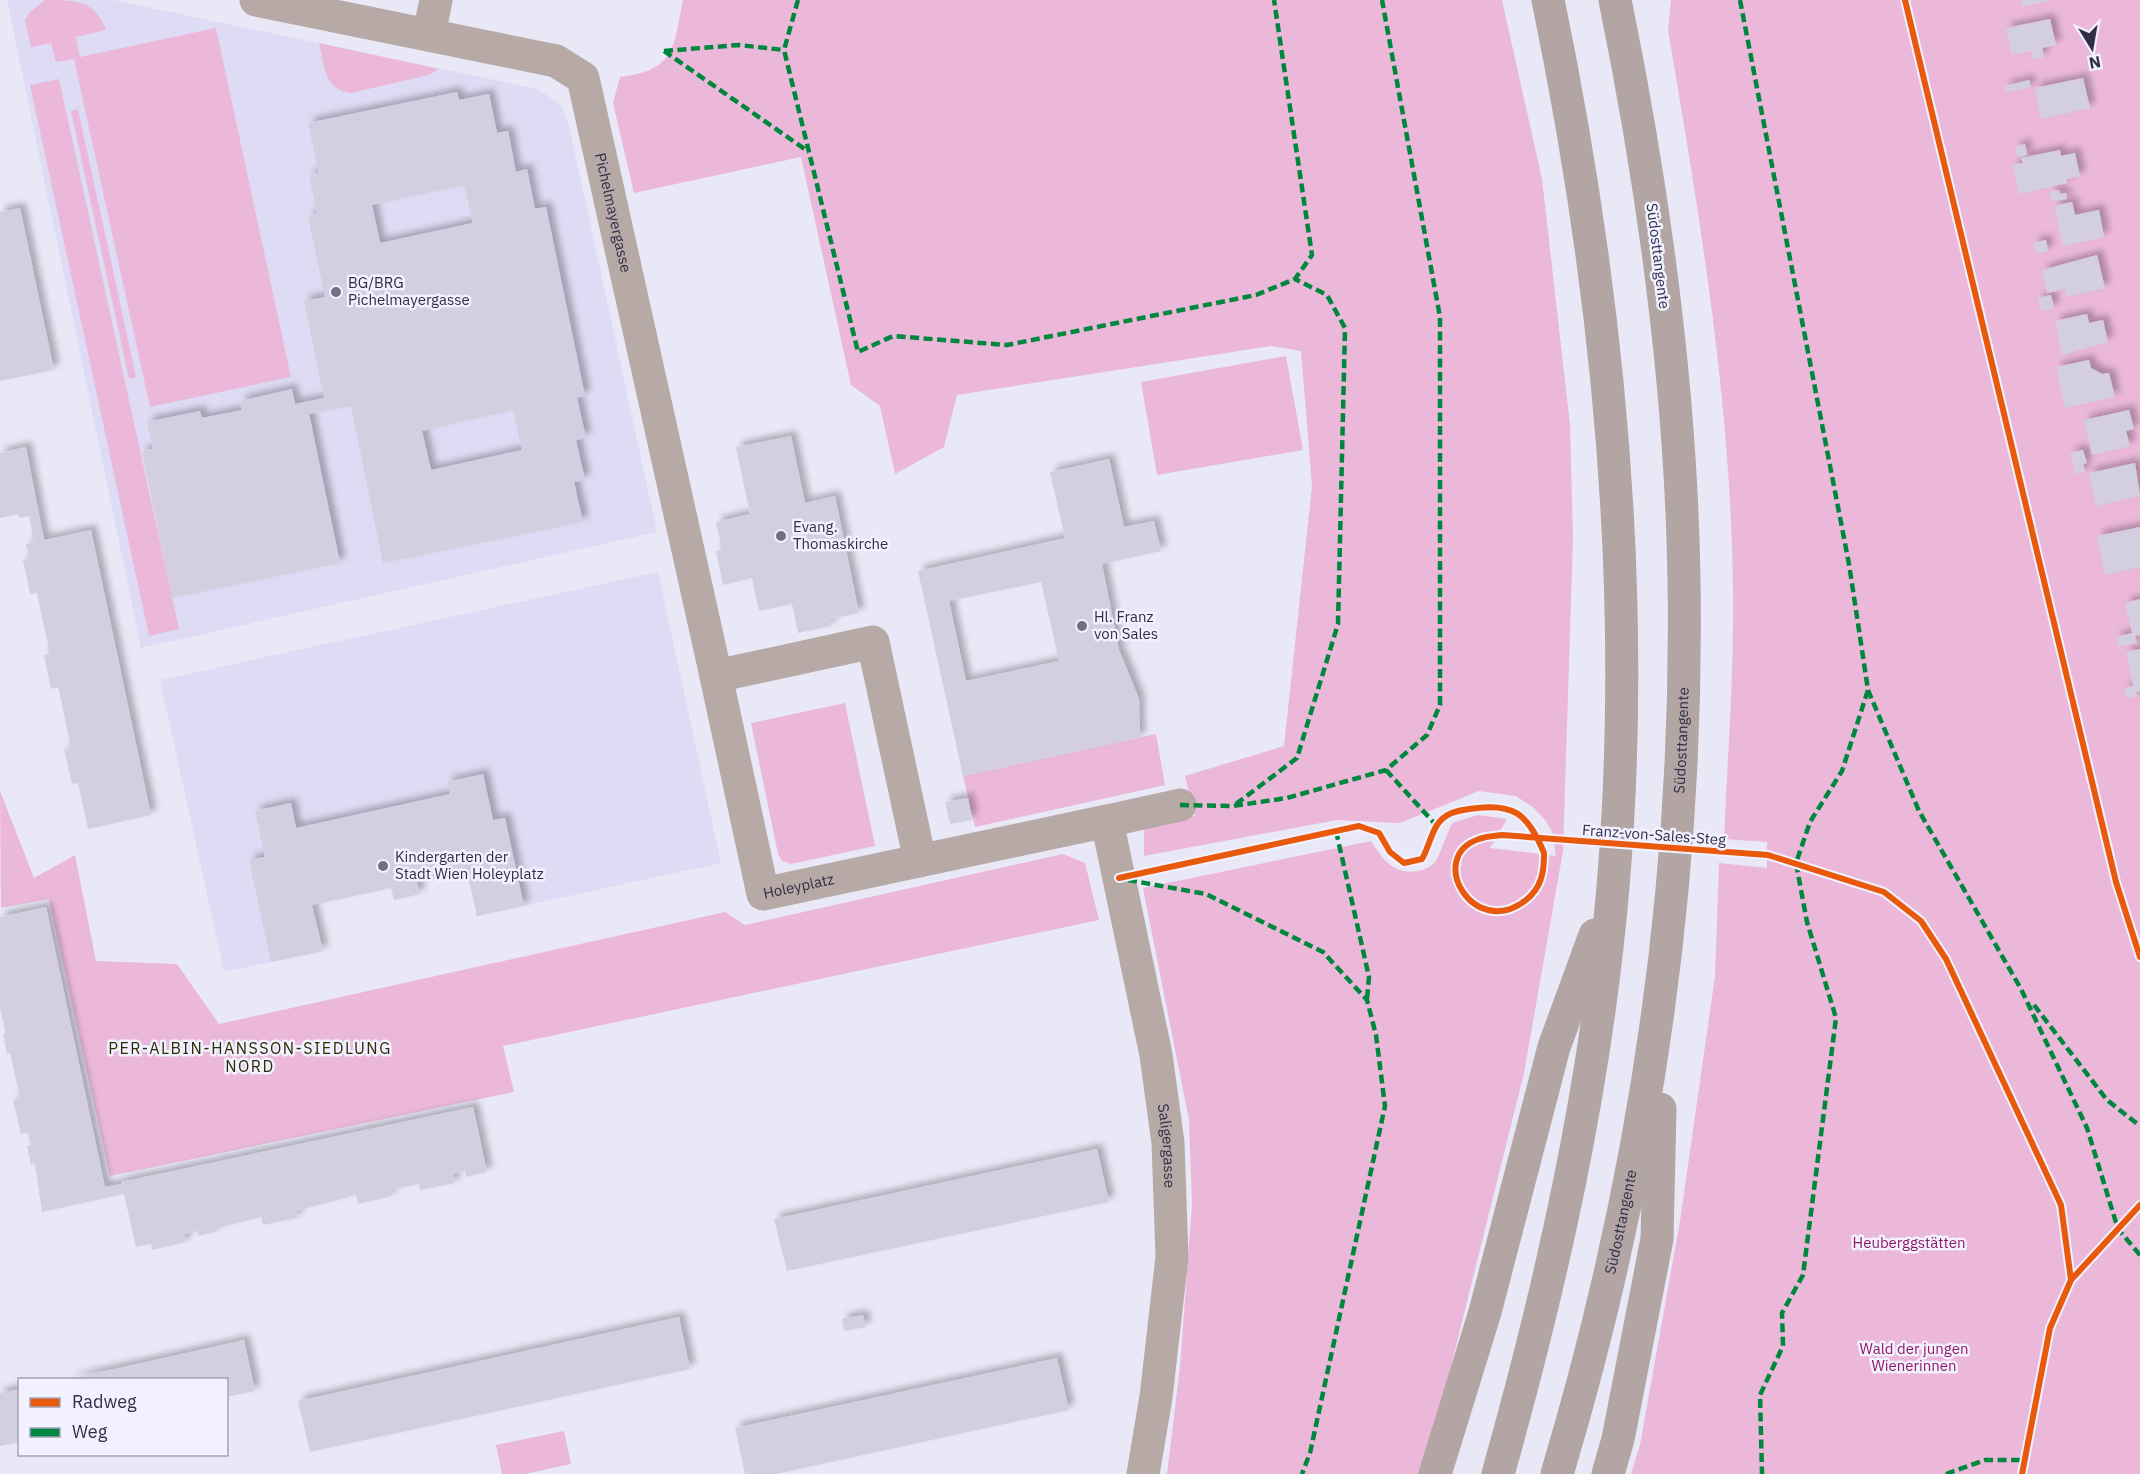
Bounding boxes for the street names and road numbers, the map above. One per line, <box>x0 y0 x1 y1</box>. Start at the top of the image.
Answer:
street label: Pichelmayergasse <box>591 151 636 274</box>
street label: Südosttangente <box>1643 202 1674 310</box>
street label: Südosttangente <box>1669 687 1693 794</box>
street label: Franz-von-Sales-Steg <box>1581 820 1727 849</box>
street label: Holeyplatz <box>761 869 836 903</box>
street label: Saligergasse <box>1154 1103 1180 1188</box>
street label: Südosttangente <box>1600 1168 1641 1276</box>

